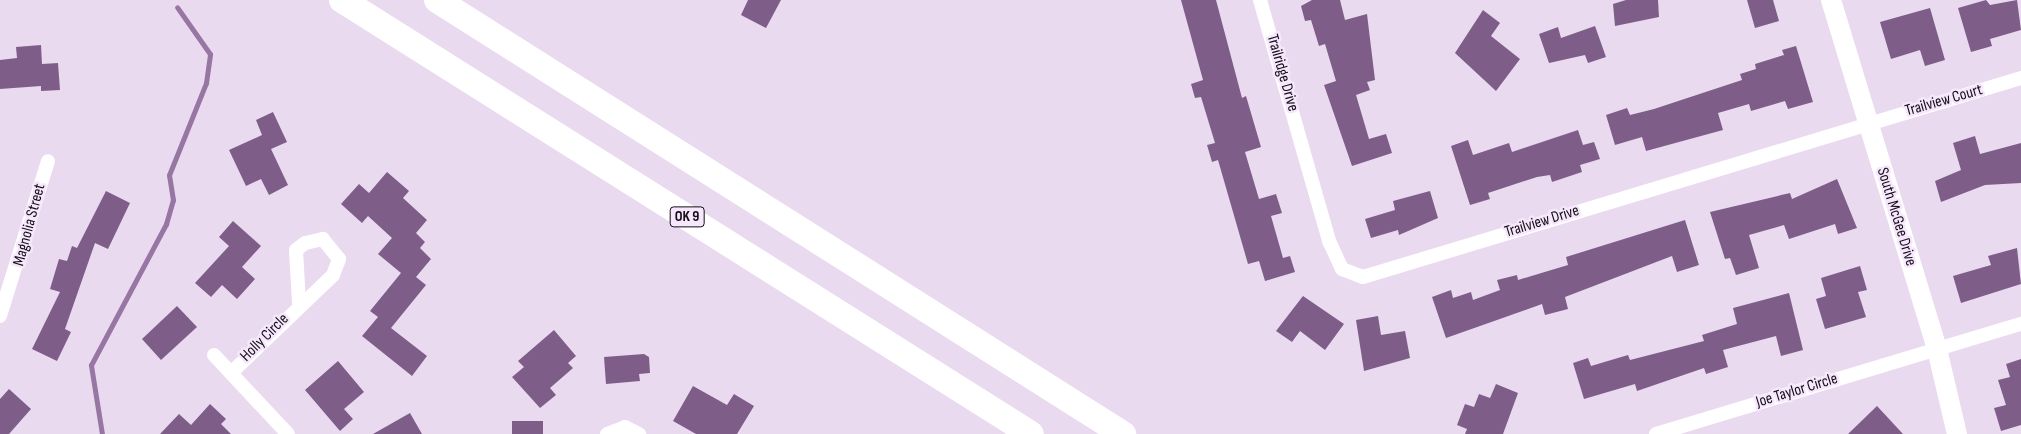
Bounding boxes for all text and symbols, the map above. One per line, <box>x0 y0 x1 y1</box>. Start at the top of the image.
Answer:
street label: Trailridge Drive <box>1262 32 1302 114</box>
street label: Trailview Court <box>1903 81 1985 121</box>
street label: South McGee Drive <box>1872 166 1920 268</box>
street label: Magnolia Street <box>10 182 50 268</box>
street label: Trailview Drive <box>1502 202 1582 242</box>
road number: OK 9 <box>670 204 704 230</box>
street label: Holly Circle <box>237 310 293 366</box>
street label: Joe Taylor Circle <box>1754 370 1840 412</box>

